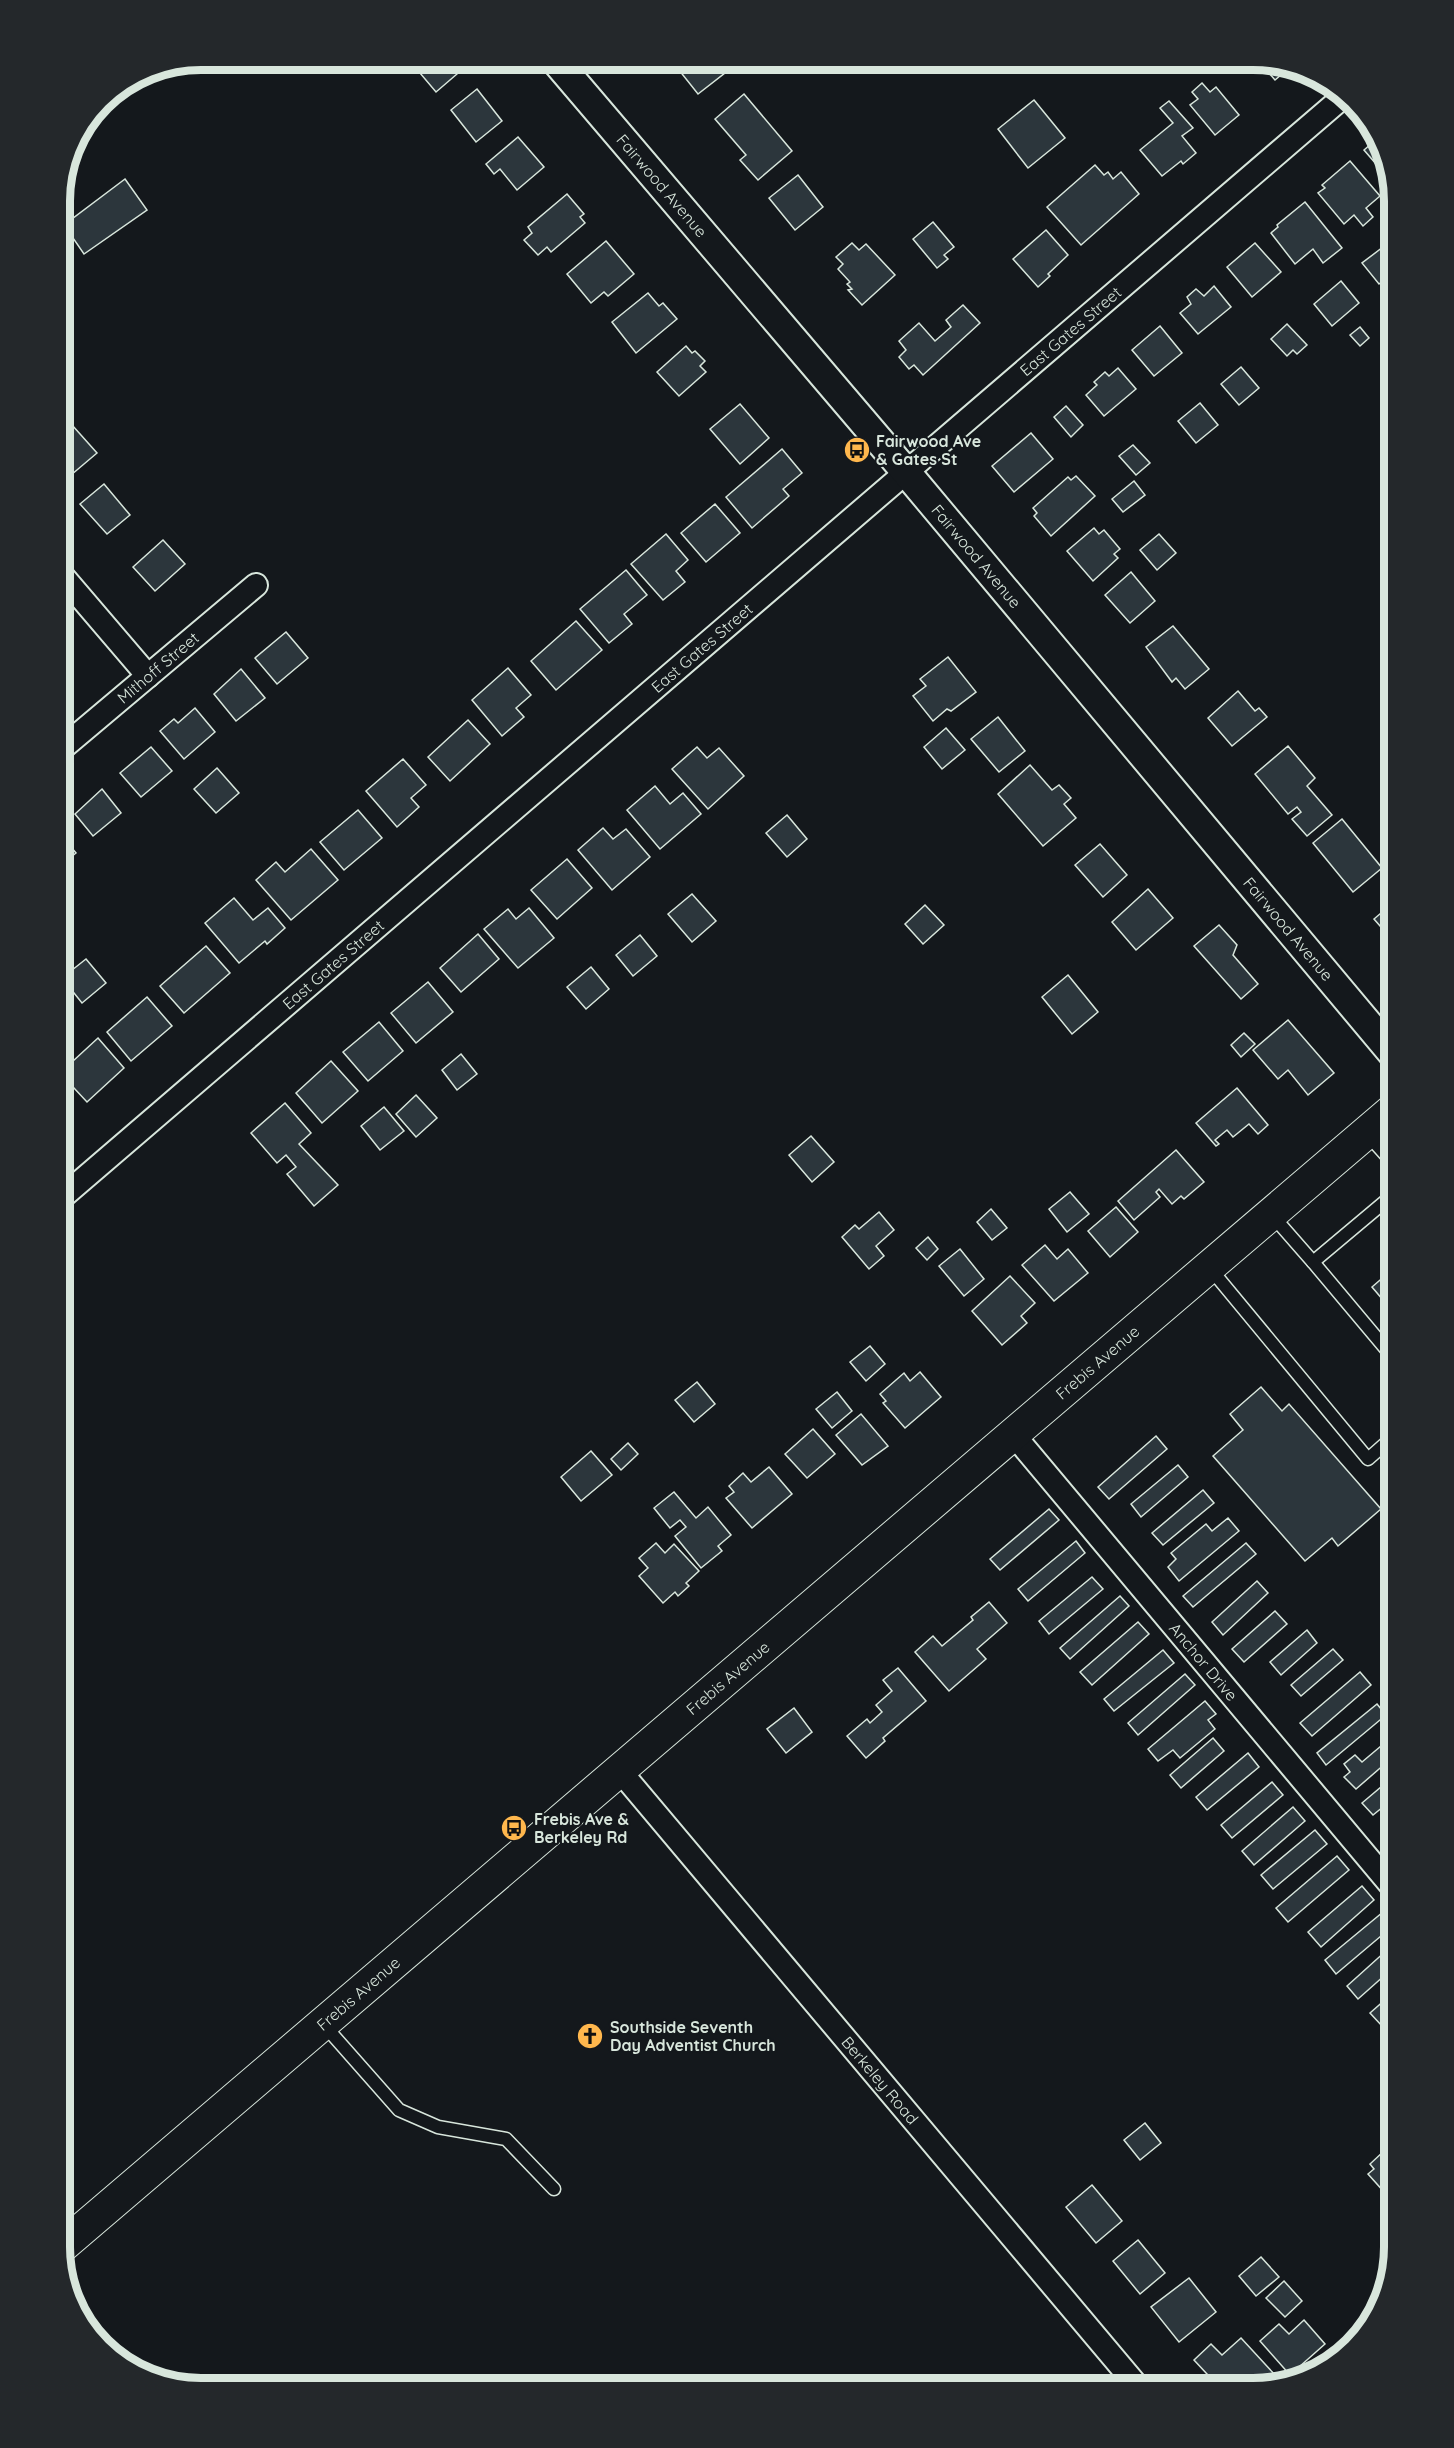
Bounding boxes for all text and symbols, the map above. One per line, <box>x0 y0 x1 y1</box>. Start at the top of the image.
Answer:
street label: Fairwood Avenue <box>613 130 711 241</box>
street label: East Gates Street <box>1016 282 1125 380</box>
place label: Fairwood Ave & Gates St <box>876 431 981 469</box>
bus stop icon: Fairwood Ave & Gates St <box>842 435 872 465</box>
street label: Fairwood Avenue <box>927 500 1026 612</box>
street label: East Gates Street <box>647 599 757 697</box>
street label: Mithoff Street <box>113 628 203 708</box>
street label: Fairwood Avenue <box>1239 873 1337 985</box>
street label: East Gates Street <box>278 915 388 1013</box>
street label: Frebis Avenue <box>1051 1321 1143 1404</box>
street label: Anchor Drive <box>1165 1619 1242 1705</box>
street label: Frebis Avenue <box>682 1637 774 1719</box>
place label: Frebis Ave & Berkeley Rd <box>534 1809 629 1847</box>
bus stop icon: Frebis Ave & Berkeley Rd <box>499 1813 529 1843</box>
street label: Frebis Avenue <box>312 1952 404 2035</box>
place label: Southside Seventh Day Adventist Church <box>610 2017 776 2055</box>
church icon: Southside Seventh Day Adventist Church <box>575 2021 605 2051</box>
street label: Berkeley Road <box>837 2032 923 2128</box>

